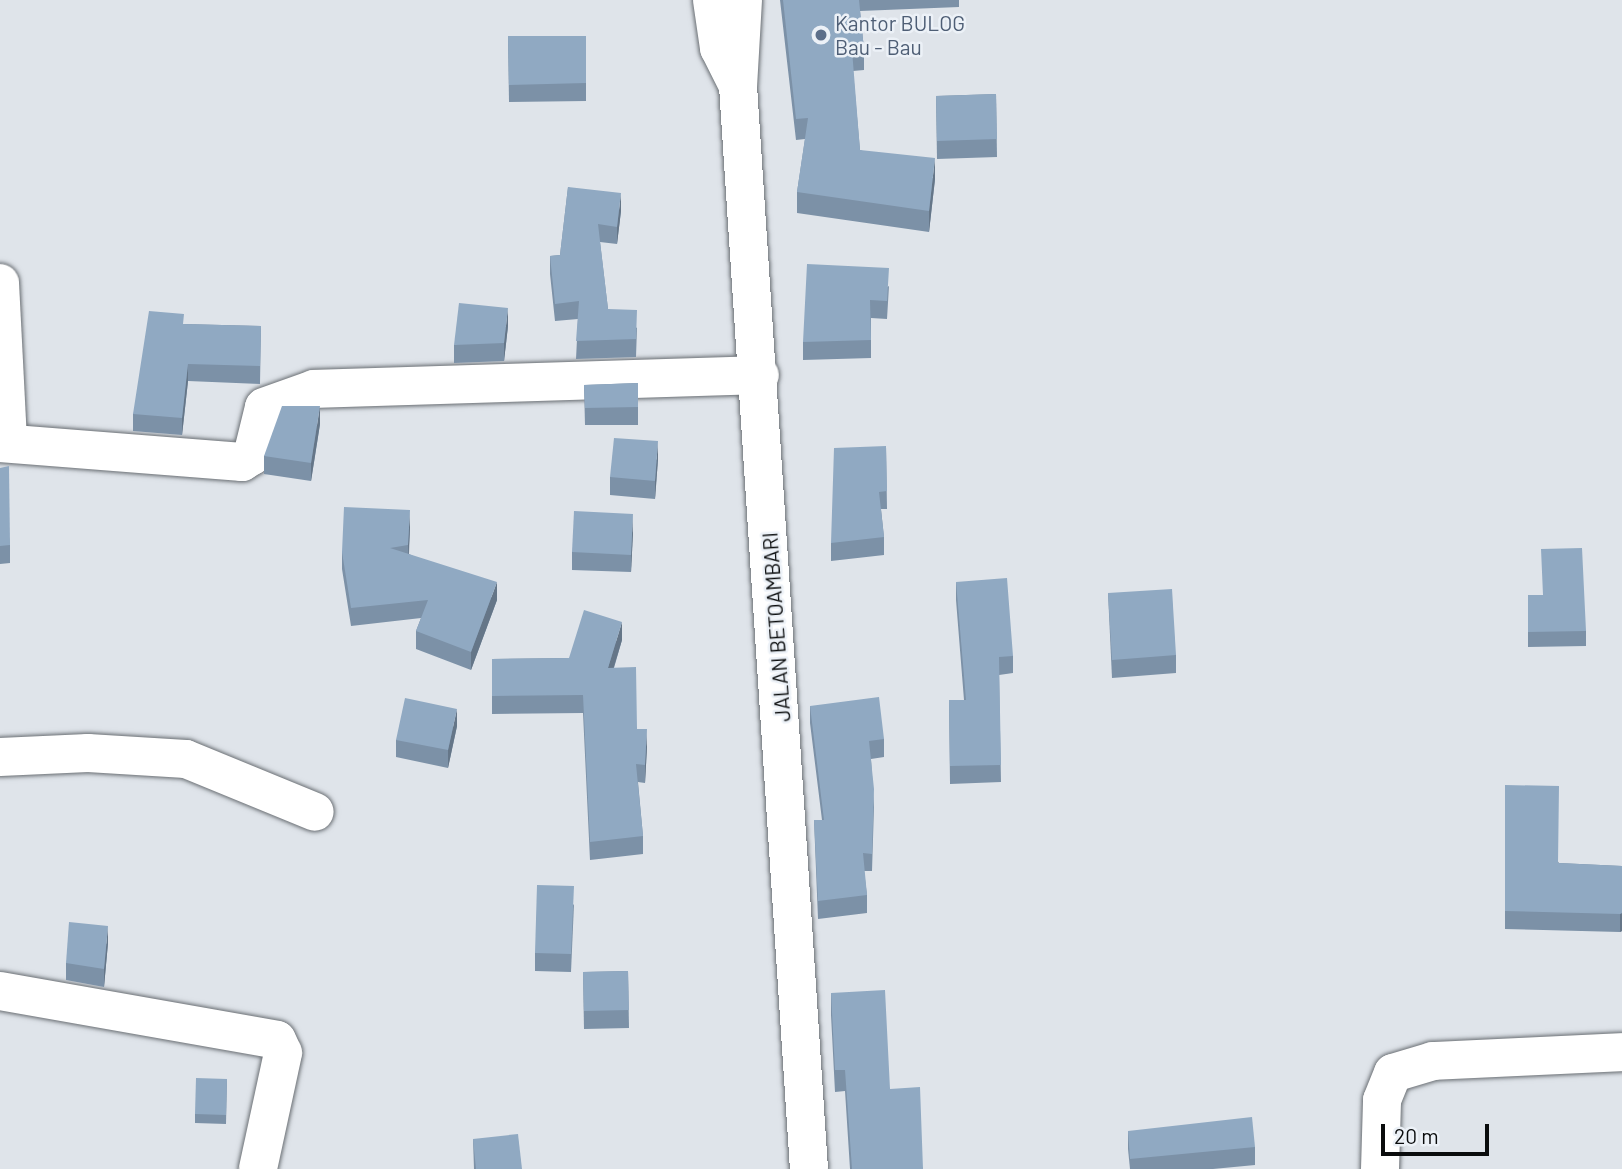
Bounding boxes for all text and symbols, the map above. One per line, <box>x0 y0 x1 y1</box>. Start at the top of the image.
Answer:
place label: Kantor BULOG Bau - Bau <box>835 10 965 60</box>
marker: Kantor BULOG Bau - Bau <box>813 27 829 43</box>
street label: JALAN BETOAMBARI <box>757 531 795 723</box>
scale bar <box>1384 1110 1492 1154</box>
text: 20 m <box>1394 1123 1439 1148</box>

